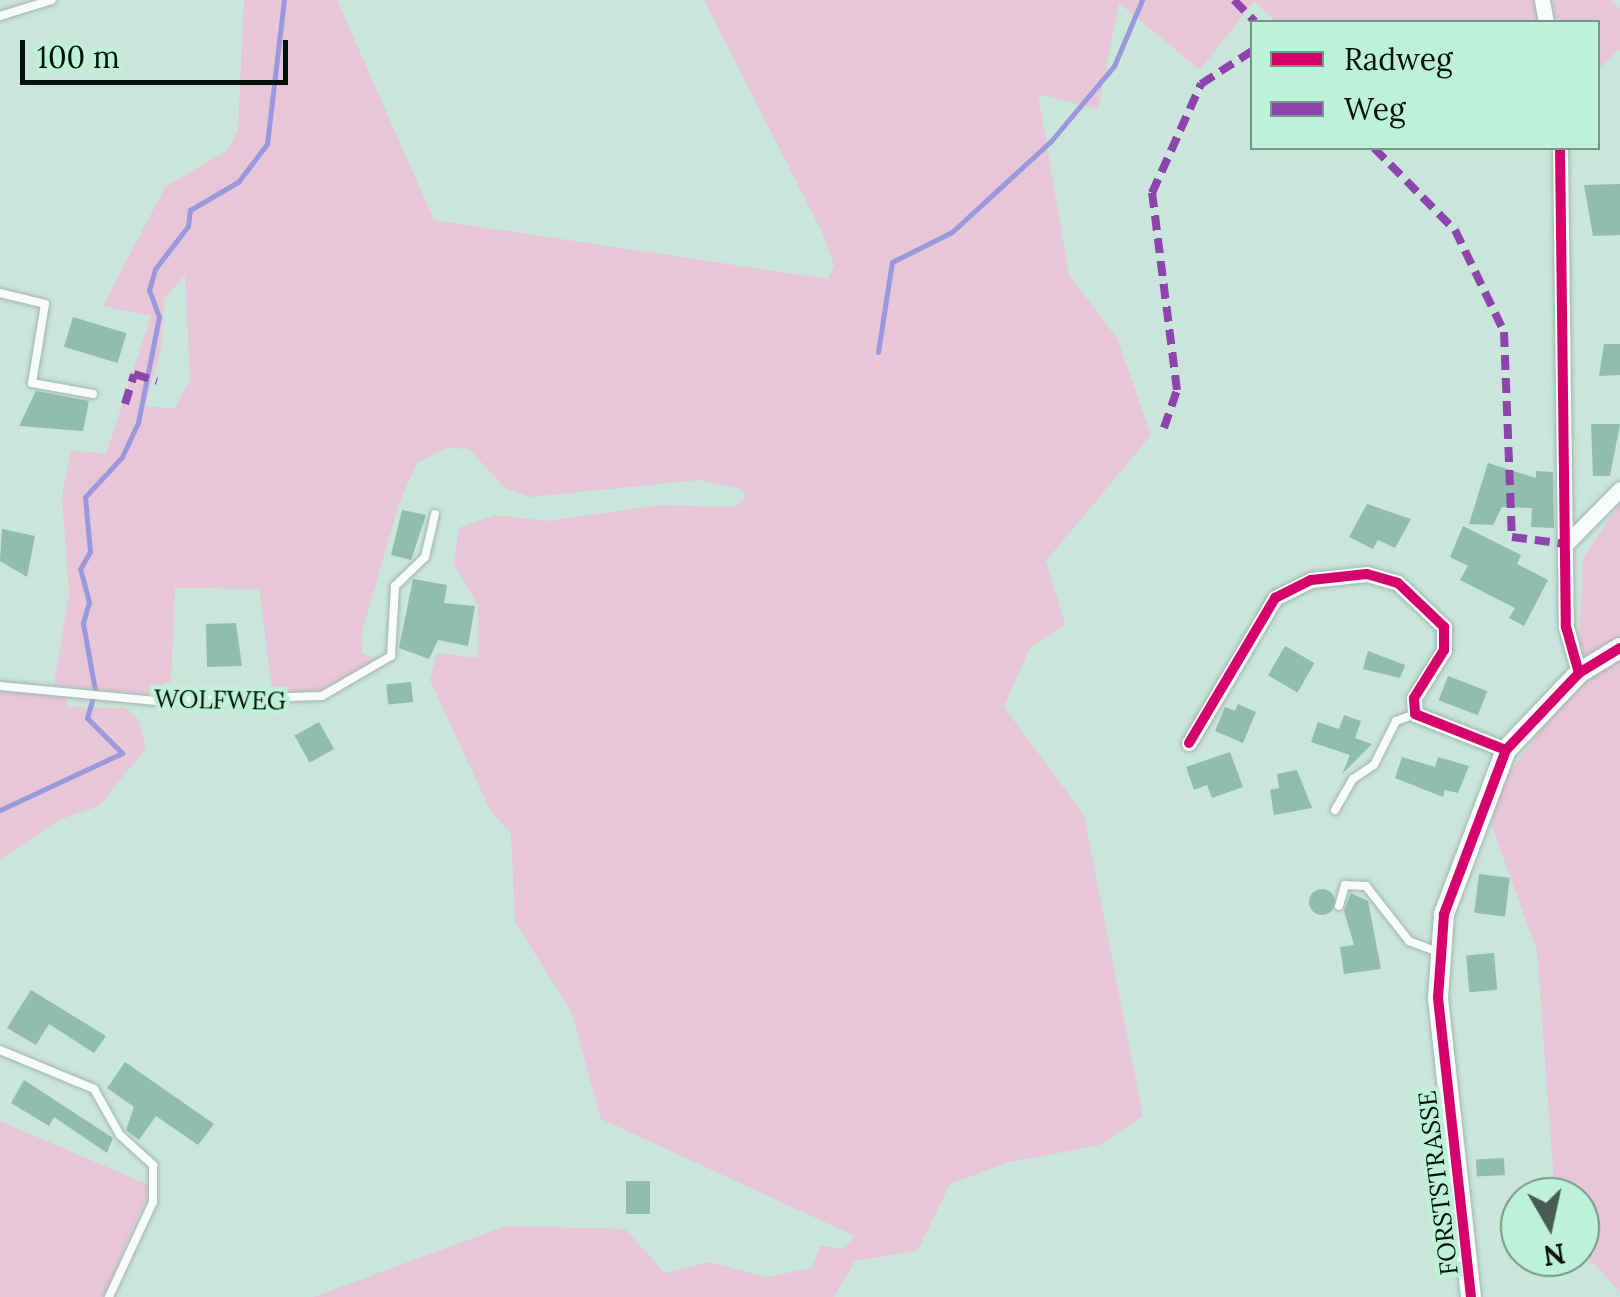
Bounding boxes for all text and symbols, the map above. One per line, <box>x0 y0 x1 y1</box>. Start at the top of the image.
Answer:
scale bar <box>25 20 292 82</box>
legend <box>1250 20 1600 150</box>
text: 100 m <box>37 38 120 76</box>
text: Radweg <box>1344 40 1453 78</box>
text: Weg <box>1344 90 1406 128</box>
street label: WOLFWEG <box>154 684 286 716</box>
street label: FORSTSTRASSE <box>1412 1089 1464 1277</box>
north arrow <box>1500 1177 1600 1277</box>
text: N <box>1541 1235 1568 1274</box>

